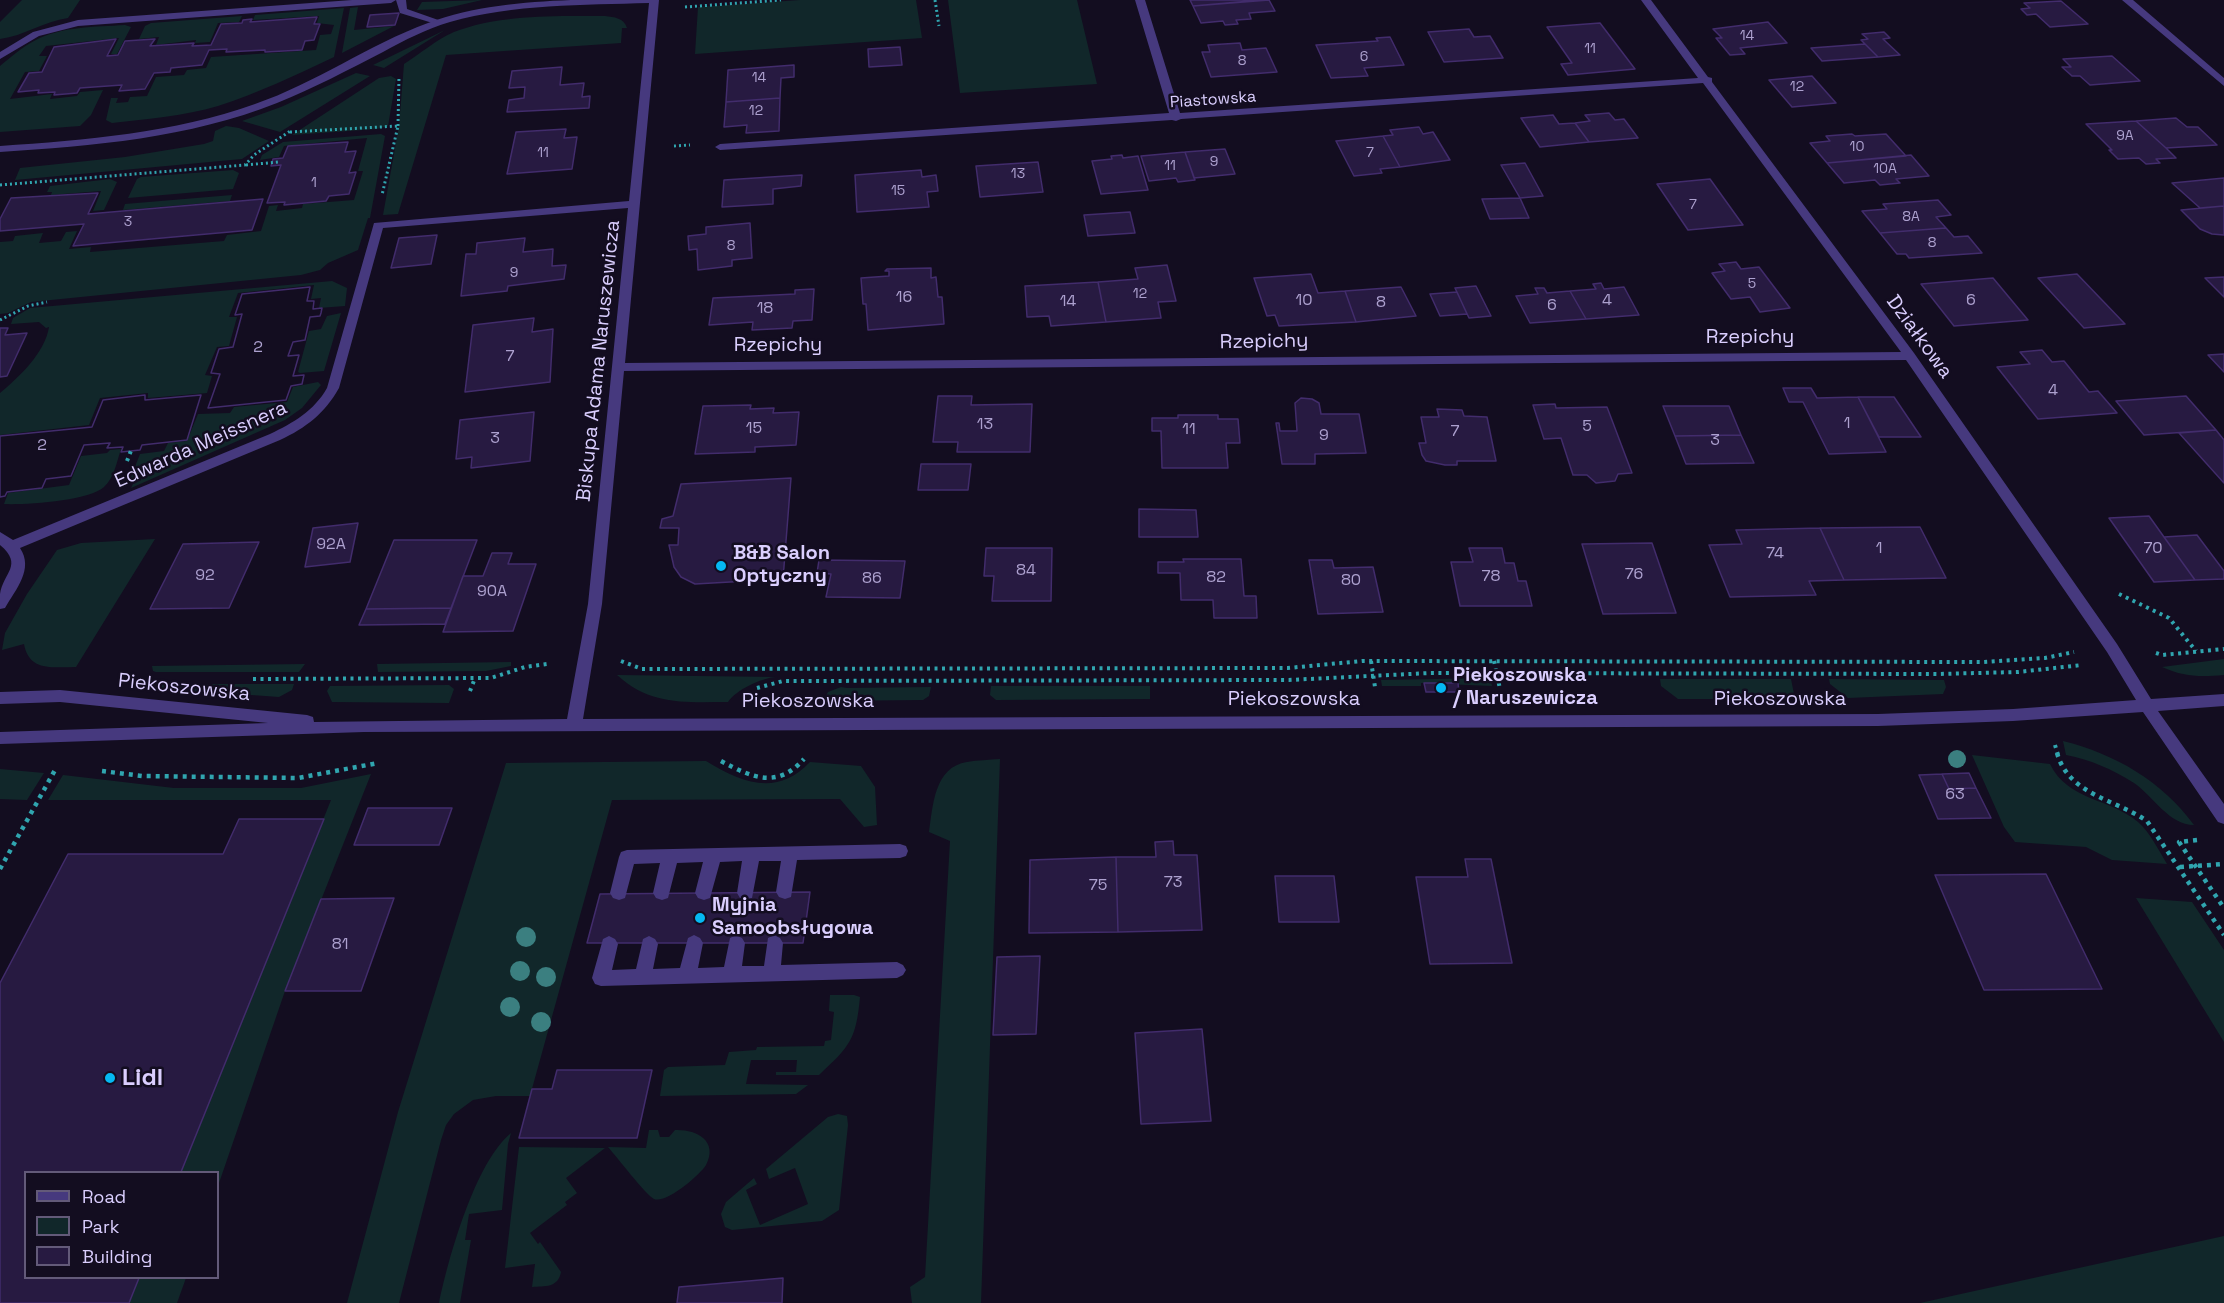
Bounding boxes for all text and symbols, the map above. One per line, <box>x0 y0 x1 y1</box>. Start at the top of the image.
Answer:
house number: 14 <box>1740 28 1754 44</box>
house number: 11 <box>1584 41 1596 57</box>
house number: 6 <box>1360 49 1368 65</box>
house number: 8 <box>1238 53 1246 69</box>
house number: 14 <box>752 70 766 86</box>
house number: 12 <box>1790 79 1804 95</box>
street label: Piastowska <box>1169 87 1257 113</box>
house number: 12 <box>749 103 763 119</box>
house number: 9A <box>2116 128 2134 144</box>
house number: 10 <box>1850 139 1864 155</box>
house number: 11 <box>537 145 549 161</box>
house number: 7 <box>1366 145 1374 161</box>
house number: 9 <box>1210 154 1218 170</box>
house number: 11 <box>1164 158 1176 174</box>
house number: 10A <box>1873 161 1897 177</box>
house number: 13 <box>1011 166 1025 182</box>
house number: 1 <box>311 175 317 191</box>
house number: 15 <box>891 183 905 199</box>
house number: 7 <box>1689 197 1697 213</box>
house number: 8A <box>1902 209 1920 225</box>
house number: 3 <box>124 214 132 230</box>
street label: Biskupa Adama Naruszewicza <box>572 219 626 503</box>
house number: 8 <box>1928 235 1936 251</box>
house number: 8 <box>727 238 735 254</box>
house number: 9 <box>510 265 518 281</box>
house number: 5 <box>1748 276 1756 292</box>
house number: 12 <box>1133 286 1147 302</box>
house number: 16 <box>896 288 912 308</box>
house number: 10 <box>1296 291 1312 311</box>
house number: 4 <box>1602 291 1612 311</box>
street label: Działkowa <box>1881 291 1957 383</box>
house number: 6 <box>1966 291 1976 311</box>
house number: 14 <box>1060 292 1076 312</box>
house number: 8 <box>1376 293 1386 313</box>
house number: 6 <box>1547 296 1557 316</box>
house number: 18 <box>757 299 773 319</box>
street label: Rzepichy <box>1706 326 1794 350</box>
street label: Rzepichy <box>1220 329 1308 355</box>
street label: Rzepichy <box>734 334 822 358</box>
house number: 2 <box>253 338 263 358</box>
house number: 7 <box>505 347 515 367</box>
house number: 4 <box>2048 381 2058 401</box>
street label: Edwarda Meissnera <box>111 396 291 494</box>
house number: 1 <box>1844 414 1850 434</box>
house number: 13 <box>977 415 993 435</box>
house number: 5 <box>1582 417 1592 437</box>
house number: 15 <box>746 419 762 439</box>
house number: 11 <box>1182 420 1196 440</box>
house number: 7 <box>1450 422 1460 442</box>
house number: 9 <box>1319 426 1329 446</box>
house number: 3 <box>490 429 500 449</box>
house number: 3 <box>1710 431 1720 451</box>
house number: 2 <box>37 436 47 456</box>
house number: 92A <box>316 535 346 555</box>
house number: 1 <box>1876 539 1882 559</box>
house number: 70 <box>2143 539 2163 559</box>
place label: B&B Salon Optyczny <box>733 542 830 589</box>
house number: 74 <box>1766 544 1784 564</box>
marker: B&B Salon Optyczny <box>714 559 728 573</box>
house number: 84 <box>1016 561 1036 581</box>
house number: 76 <box>1625 565 1643 585</box>
house number: 92 <box>195 566 215 586</box>
house number: 78 <box>1482 567 1500 587</box>
house number: 82 <box>1206 568 1226 588</box>
house number: 86 <box>862 569 882 589</box>
house number: 80 <box>1341 571 1361 591</box>
house number: 90A <box>477 582 507 602</box>
place label: Piekoszowska / Naruszewicza <box>1453 664 1598 711</box>
street label: Piekoszowska <box>117 669 251 707</box>
marker: Piekoszowska / Naruszewicza <box>1434 681 1448 695</box>
street label: Piekoszowska <box>1228 688 1360 712</box>
street label: Piekoszowska <box>1714 688 1846 712</box>
street label: Piekoszowska <box>742 690 874 714</box>
house number: 63 <box>1945 785 1965 805</box>
house number: 73 <box>1164 873 1182 893</box>
house number: 75 <box>1089 876 1107 896</box>
place label: Myjnia Samoobsługowa <box>712 894 873 941</box>
marker: Myjnia Samoobsługowa <box>693 911 707 925</box>
house number: 81 <box>332 935 348 955</box>
place label: Lidl <box>122 1064 163 1092</box>
marker: Lidl <box>103 1071 117 1085</box>
legend <box>24 1171 219 1279</box>
text: Road <box>82 1185 126 1208</box>
text: Park <box>82 1215 119 1238</box>
text: Building <box>82 1245 152 1268</box>

